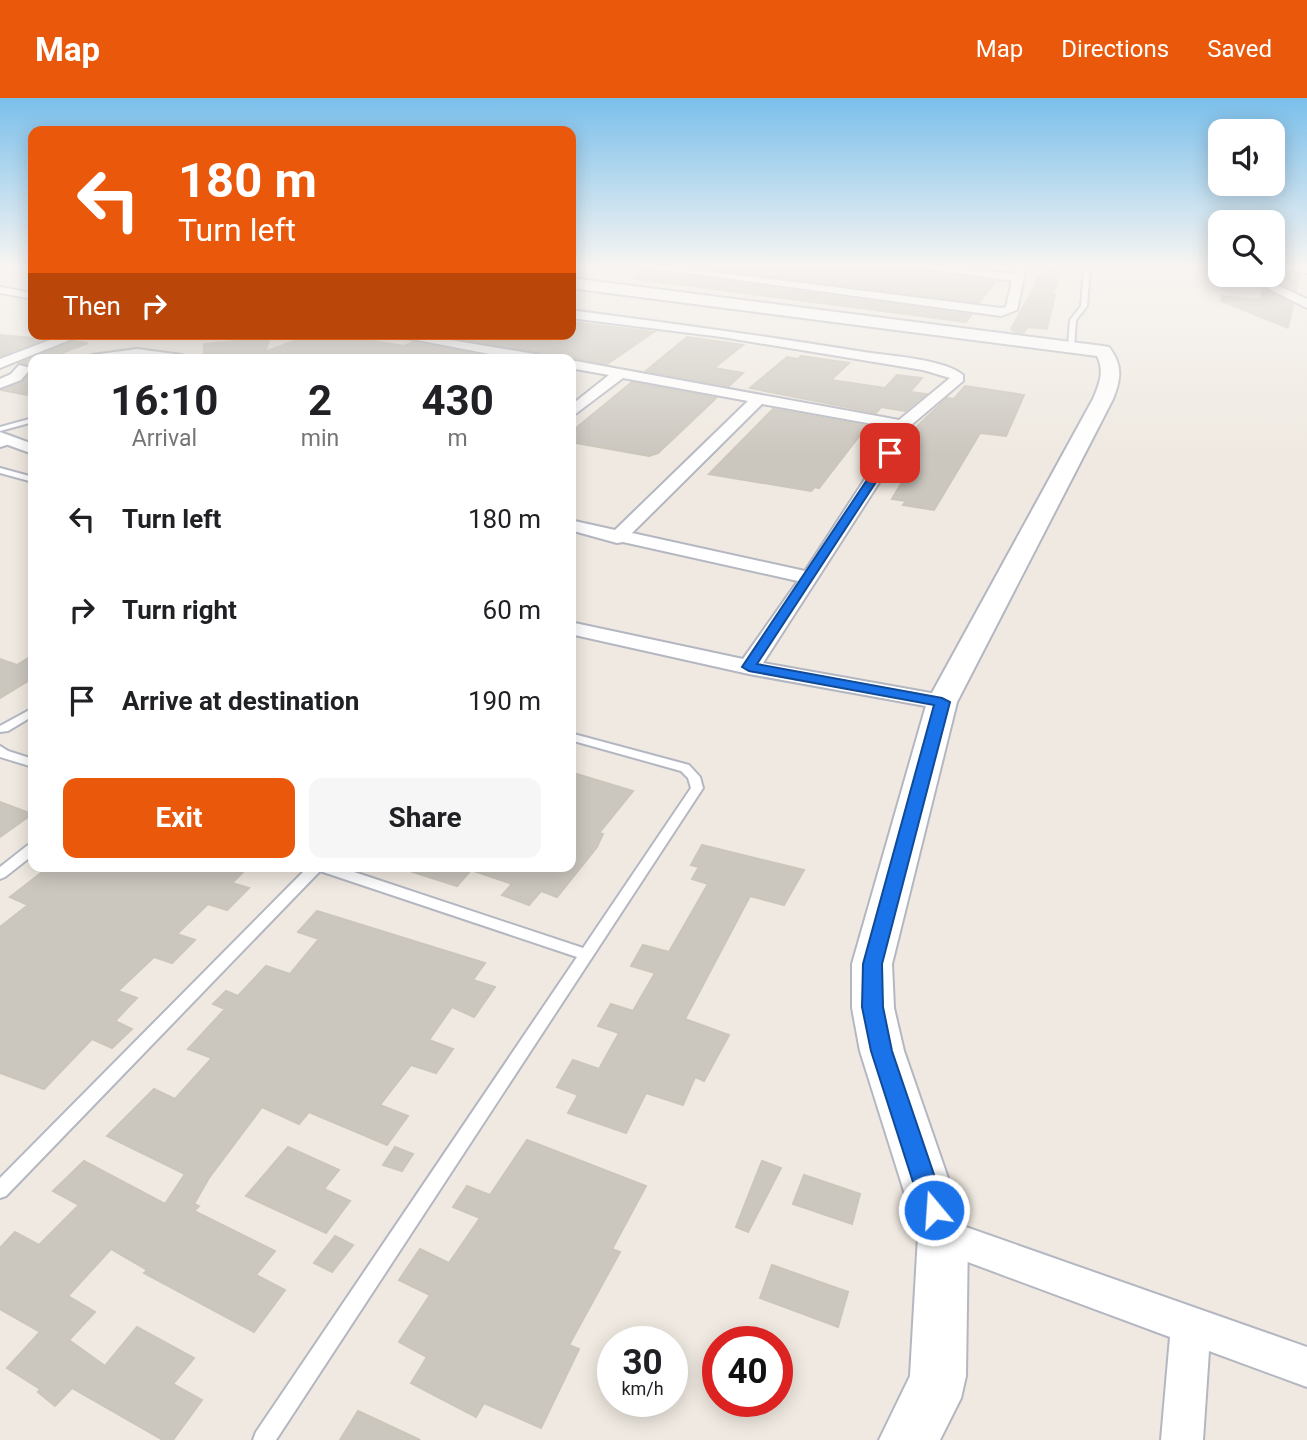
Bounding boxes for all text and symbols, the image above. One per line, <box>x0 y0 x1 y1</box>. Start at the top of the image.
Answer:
text: Map <box>35 30 100 69</box>
text: Map <box>976 35 1023 63</box>
text: Directions <box>1061 35 1169 63</box>
text: Saved <box>1207 35 1272 63</box>
map controls <box>1208 119 1285 287</box>
button: sound <box>1208 119 1285 196</box>
text: 180 m <box>178 152 317 209</box>
icon: left <box>63 154 154 245</box>
button: search <box>1208 210 1285 287</box>
text: Turn left <box>178 211 296 249</box>
icon: right <box>135 287 173 325</box>
text: Then <box>63 291 121 321</box>
text: 16:10 <box>110 376 218 425</box>
text: 2 <box>308 376 332 425</box>
text: 430 <box>421 376 494 425</box>
pin <box>860 423 920 483</box>
text: Arrival <box>132 425 197 452</box>
text: min <box>301 425 339 452</box>
text: m <box>448 425 468 452</box>
icon: arrive <box>871 434 909 472</box>
icon: left <box>63 500 101 538</box>
text: Turn left <box>122 504 221 534</box>
text: 180 m <box>468 504 541 534</box>
icon: right <box>63 591 101 629</box>
text: Turn right <box>122 595 237 625</box>
text: 60 m <box>483 595 541 625</box>
icon: arrive <box>63 682 101 720</box>
text: Arrive at destination <box>122 686 359 716</box>
text: 190 m <box>468 686 541 716</box>
button: Exit <box>63 778 295 858</box>
button: Share <box>309 778 541 858</box>
position arrow <box>897 1173 971 1247</box>
speed limit sign: 40 <box>702 1326 793 1417</box>
text: 30 <box>622 1342 663 1383</box>
text: km/h <box>621 1378 664 1399</box>

